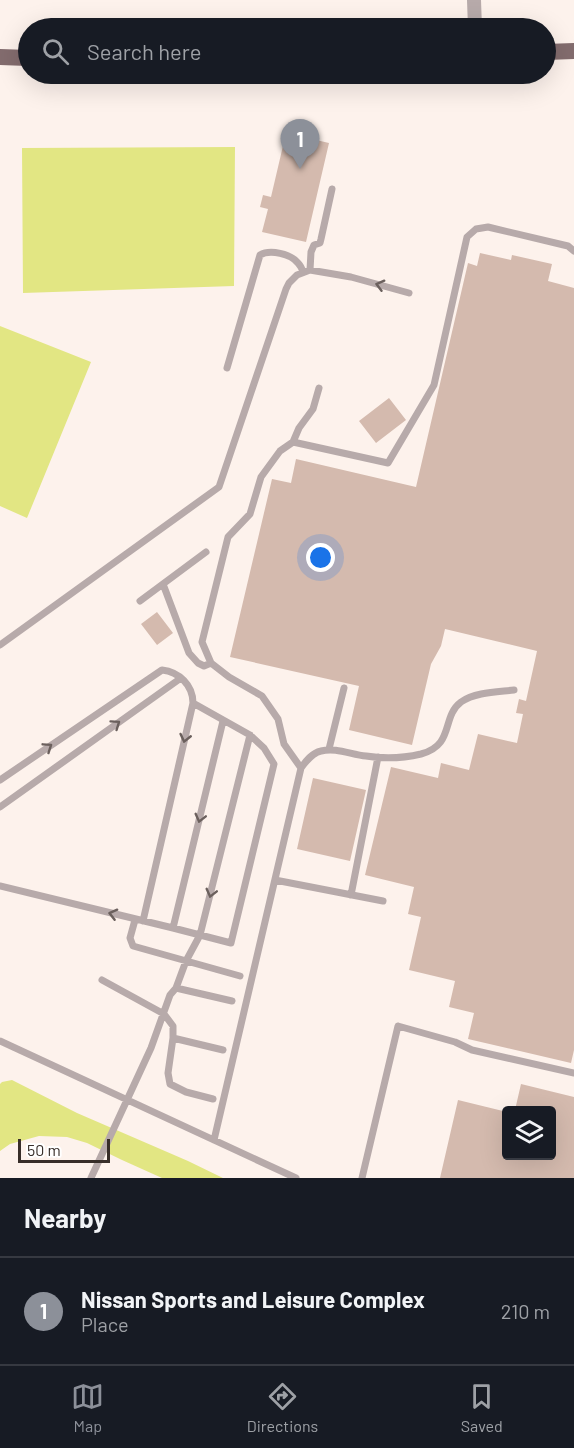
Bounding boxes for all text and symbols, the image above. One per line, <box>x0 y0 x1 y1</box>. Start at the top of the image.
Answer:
search box <box>18 18 556 84</box>
icon: search <box>39 35 72 68</box>
text: Search here <box>87 38 201 64</box>
pin: 1 <box>280 120 320 169</box>
one-way arrow <box>375 280 386 292</box>
your location <box>306 543 335 572</box>
one-way arrow <box>110 720 121 731</box>
one-way arrow <box>179 733 192 743</box>
one-way arrow <box>42 744 53 755</box>
one-way arrow <box>194 813 207 823</box>
one-way arrow <box>205 888 218 898</box>
one-way arrow <box>108 909 118 922</box>
map controls <box>502 1106 556 1160</box>
button: layers <box>502 1106 556 1160</box>
scale bar <box>18 1136 110 1164</box>
text: 50 m <box>27 1140 61 1159</box>
text: Nearby <box>24 1202 106 1233</box>
text: Nissan Sports and Leisure Complex <box>81 1286 425 1312</box>
text: 1 <box>40 1299 47 1323</box>
text: 210 m <box>501 1299 550 1323</box>
text: Place <box>81 1312 129 1336</box>
tab: Map <box>71 1380 104 1435</box>
tab: Directions <box>247 1380 318 1435</box>
tab: Saved <box>461 1380 503 1435</box>

